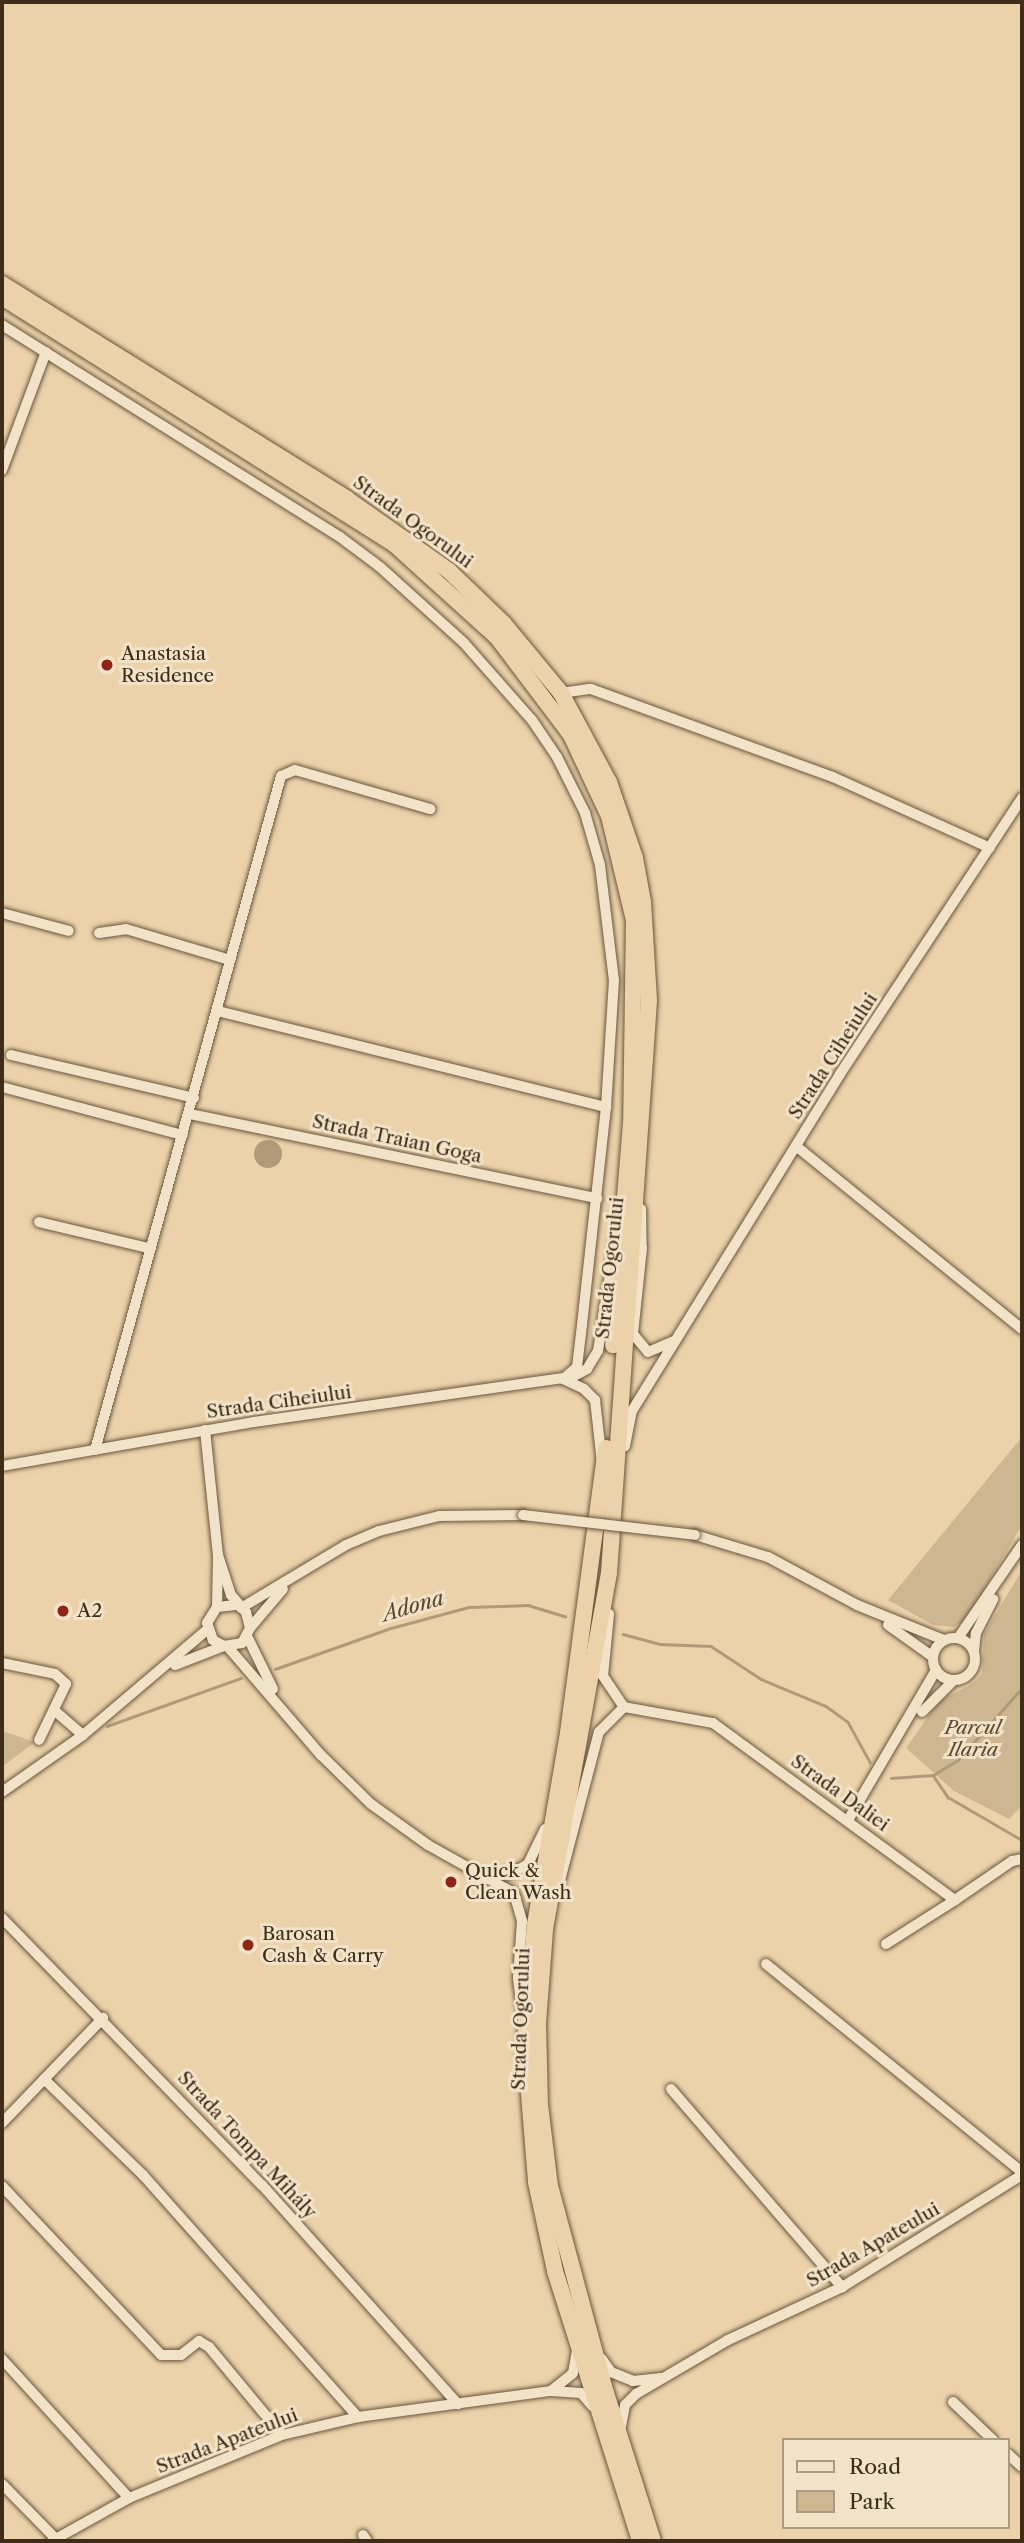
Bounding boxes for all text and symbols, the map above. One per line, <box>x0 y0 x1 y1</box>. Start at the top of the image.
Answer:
street label: Strada Ogorului <box>349 471 477 573</box>
place label: Anastasia Residence <box>121 643 214 687</box>
marker: Anastasia Residence <box>99 657 115 673</box>
street label: Strada Ciheiului <box>784 988 882 1124</box>
street label: Strada Traian Goga <box>310 1110 484 1168</box>
street label: Strada Ogorului <box>591 1196 629 1340</box>
street label: Strada Ciheiului <box>205 1381 353 1423</box>
water label: Adona <box>379 1585 447 1627</box>
place label: A2 <box>77 1600 102 1622</box>
marker: A2 <box>55 1603 71 1619</box>
park label: Parcul Ilaria <box>945 1717 1001 1761</box>
street label: Strada Daliei <box>786 1750 894 1836</box>
place label: Quick & Clean Wash <box>465 1860 572 1904</box>
marker: Quick & Clean Wash <box>443 1874 459 1890</box>
place label: Barosan Cash & Carry <box>262 1923 384 1967</box>
marker: Barosan Cash & Carry <box>240 1937 256 1953</box>
street label: Strada Ogorului <box>507 1947 535 2091</box>
street label: Strada Tompa Mihály <box>172 2066 322 2224</box>
street label: Strada Apateului <box>802 2197 944 2293</box>
street label: Strada Apateului <box>153 2403 301 2479</box>
legend <box>782 2438 1010 2529</box>
text: Road <box>849 2454 901 2479</box>
text: Park <box>849 2489 895 2514</box>

